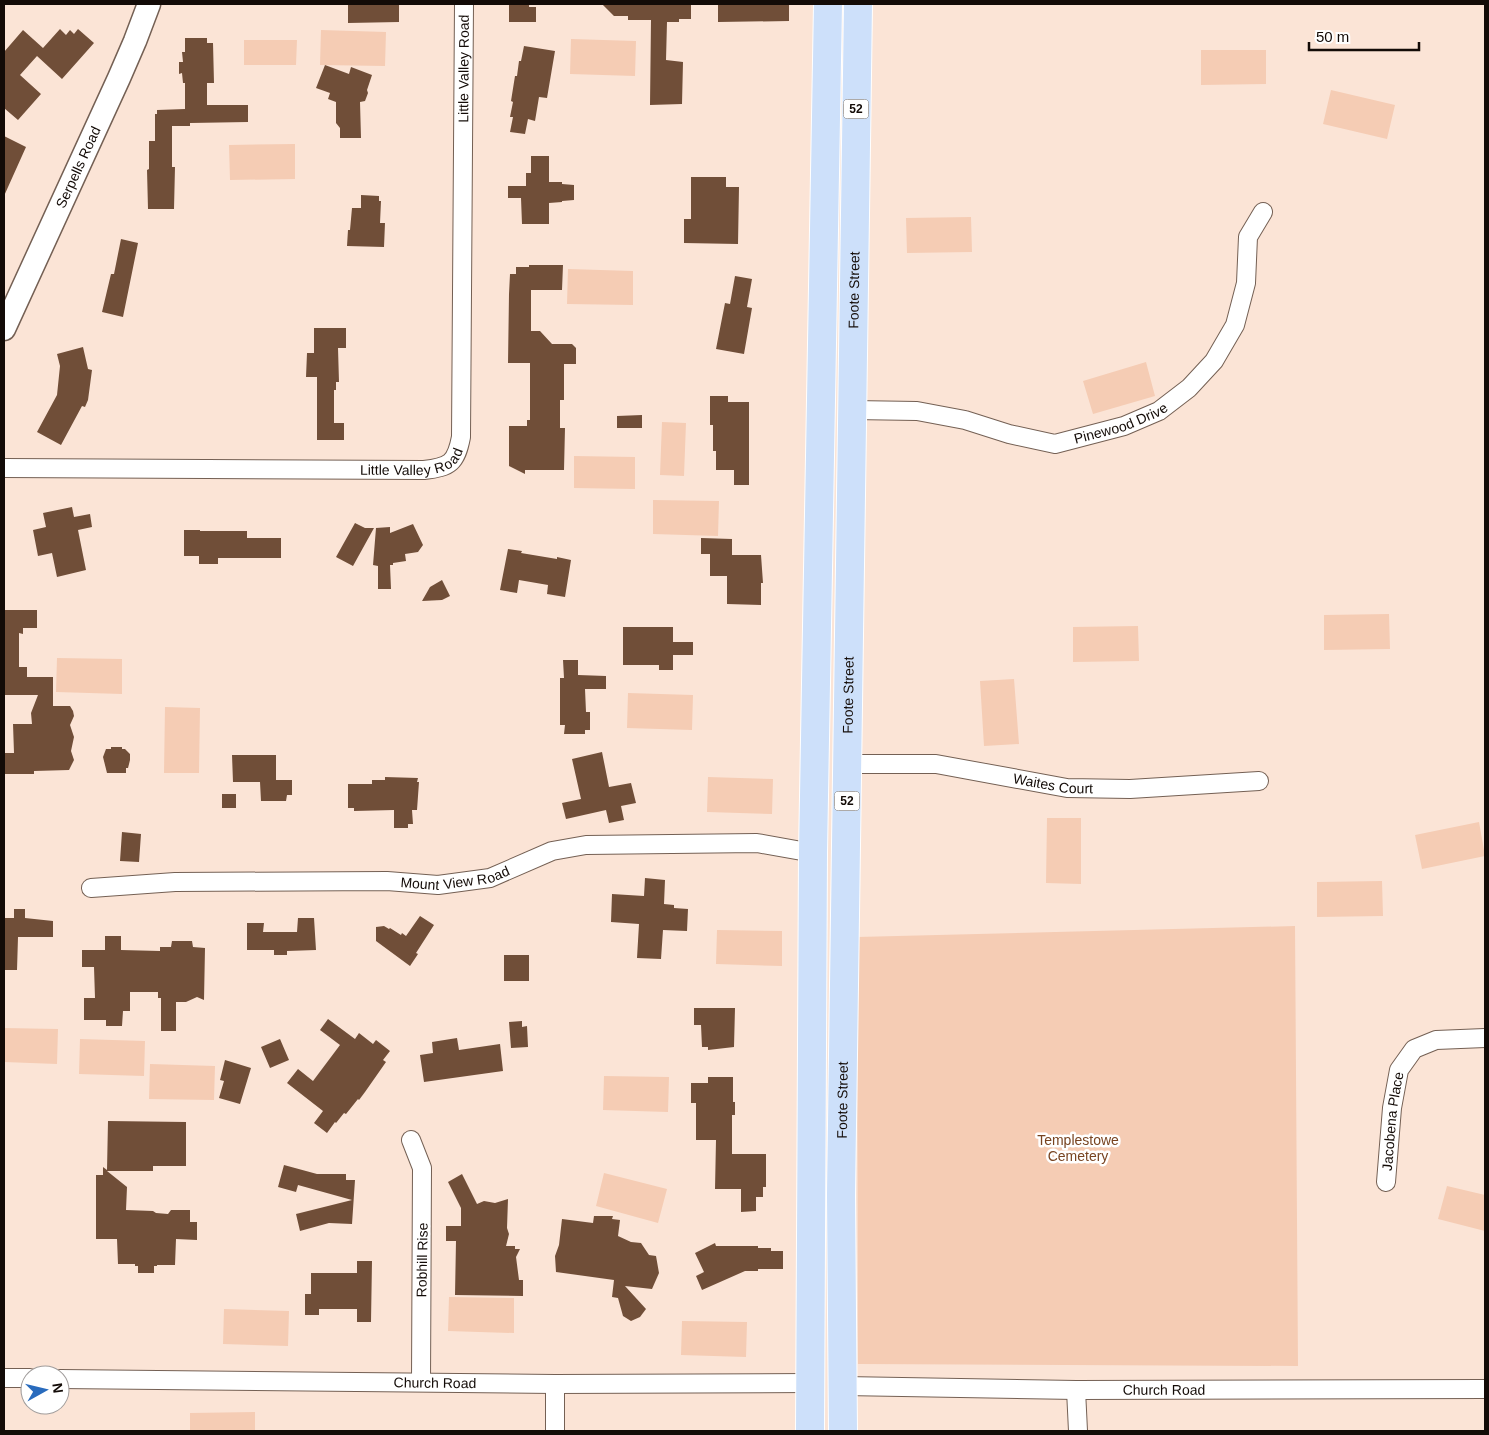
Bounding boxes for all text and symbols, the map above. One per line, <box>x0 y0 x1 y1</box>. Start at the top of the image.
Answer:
street label: Little Valley Road <box>455 15 472 123</box>
scale bar <box>1309 20 1419 52</box>
text: 50 m <box>1316 28 1349 45</box>
road number: 52 <box>844 100 868 118</box>
street label: Serpells Road <box>53 124 104 211</box>
street label: Foote Street <box>845 251 862 329</box>
street label: Pinewood Drive <box>1072 399 1171 447</box>
street label: Little Valley Road <box>360 446 466 478</box>
street label: Foote Street <box>840 656 857 734</box>
street label: Waites Court <box>1012 770 1093 796</box>
road number: 52 <box>834 791 860 810</box>
street label: Mount View Road <box>400 863 512 893</box>
street label: Foote Street <box>834 1061 851 1139</box>
street label: Jacobena Place <box>1379 1070 1407 1172</box>
park label: Templestowe Cemetery <box>1037 1132 1119 1164</box>
street label: Robhill Rise <box>413 1222 431 1297</box>
north arrow <box>20 1365 70 1415</box>
street label: Church Road <box>394 1374 476 1391</box>
text: N <box>49 1382 67 1394</box>
street label: Church Road <box>1123 1382 1205 1398</box>

